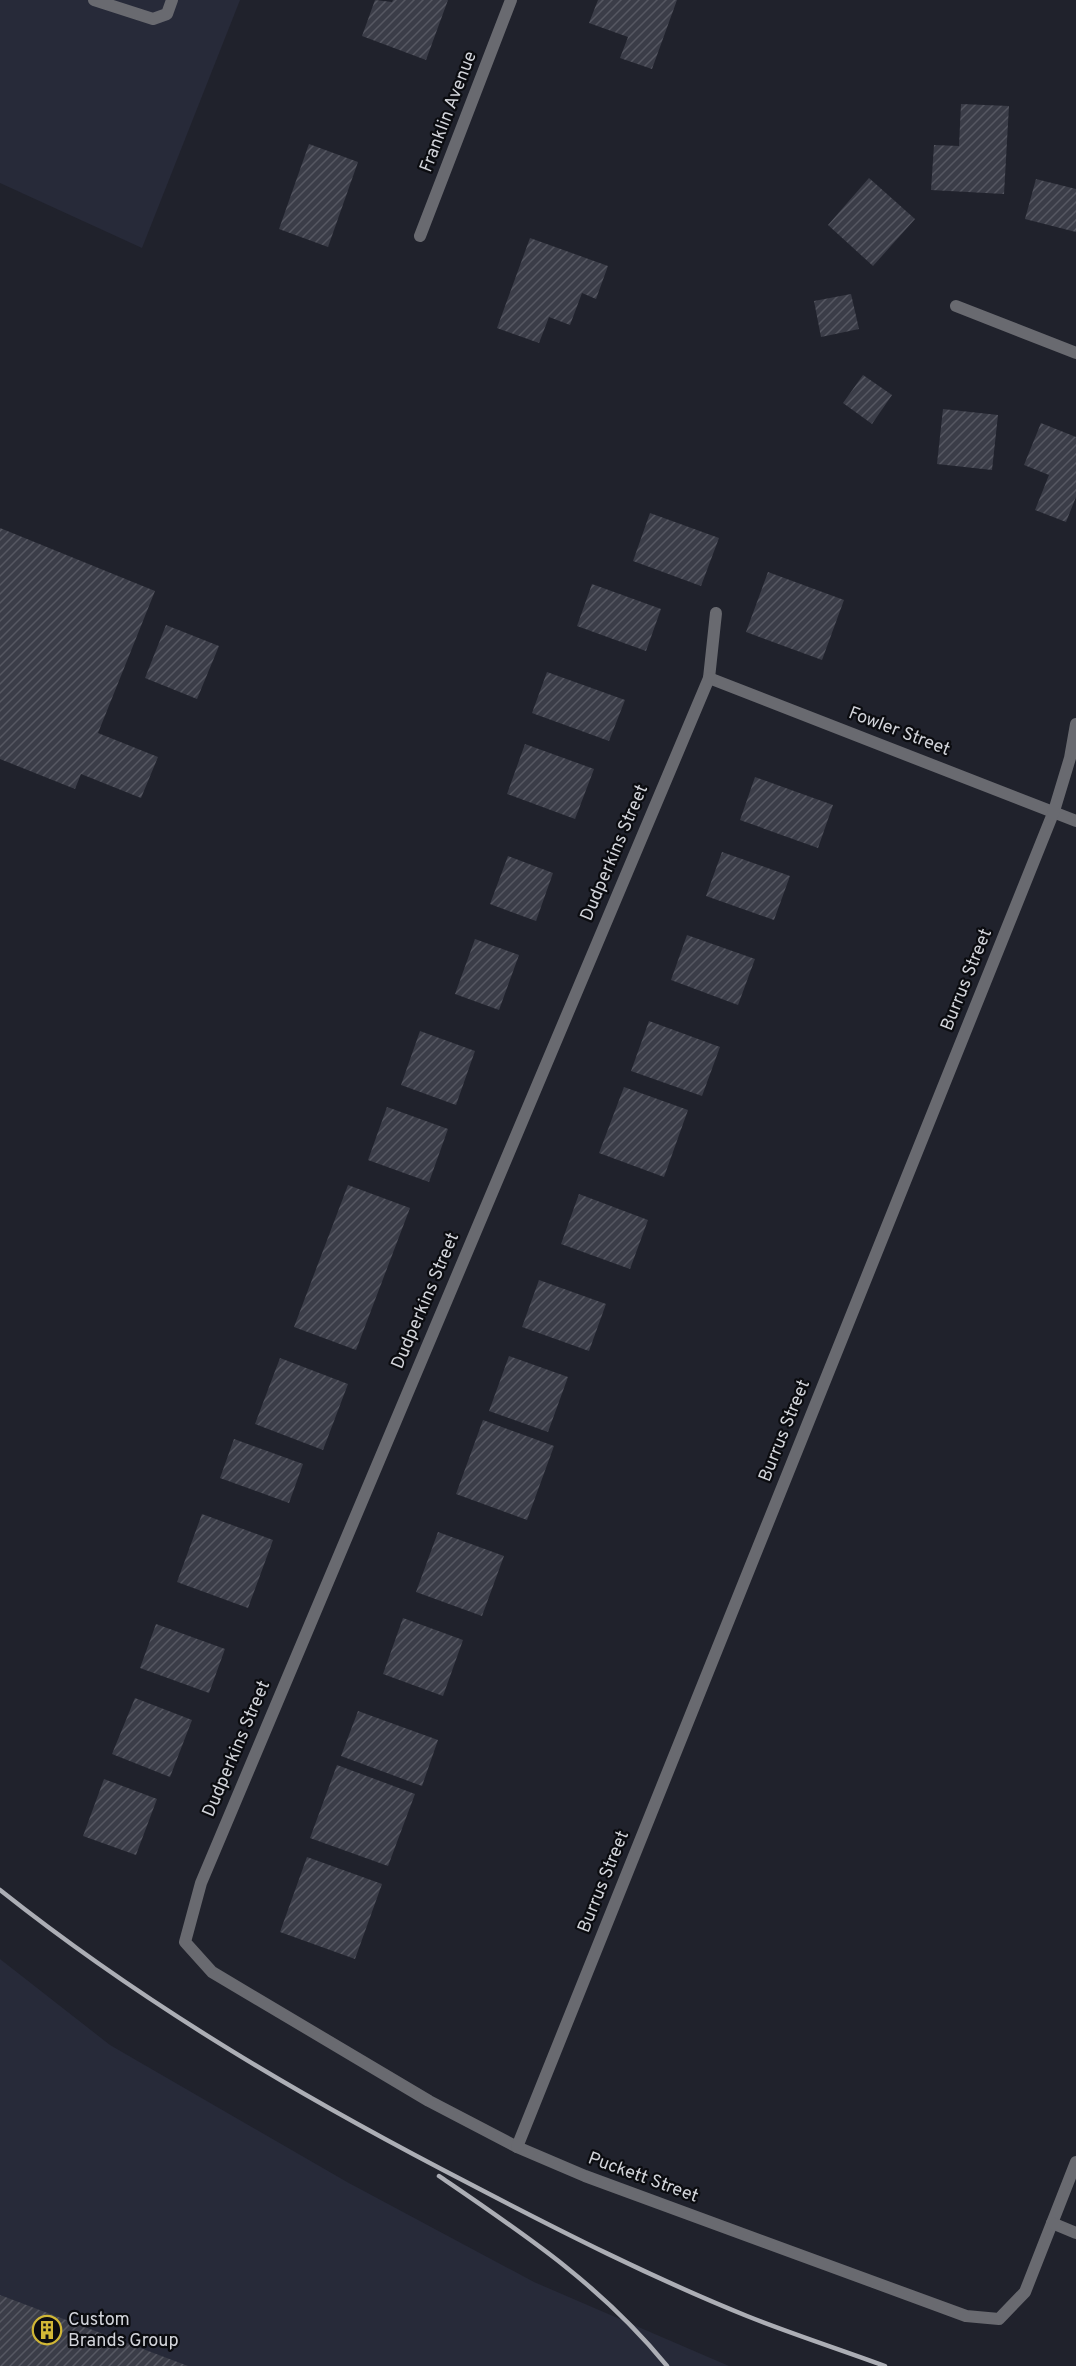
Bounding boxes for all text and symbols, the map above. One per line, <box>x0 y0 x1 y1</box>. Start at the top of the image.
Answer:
street label: Franklin Avenue <box>415 48 483 176</box>
street label: Fowler Street <box>845 702 953 762</box>
street label: Dudperkins Street <box>576 781 654 925</box>
street label: Burrus Street <box>936 926 998 1034</box>
street label: Dudperkins Street <box>387 1229 465 1373</box>
street label: Burrus Street <box>754 1377 816 1485</box>
street label: Dudperkins Street <box>198 1677 276 1821</box>
street label: Burrus Street <box>573 1828 635 1936</box>
street label: Puckett Street <box>585 2147 701 2209</box>
place label: Custom Brands Group <box>68 2309 179 2353</box>
building icon: Custom Brands Group <box>31 2314 63 2346</box>

